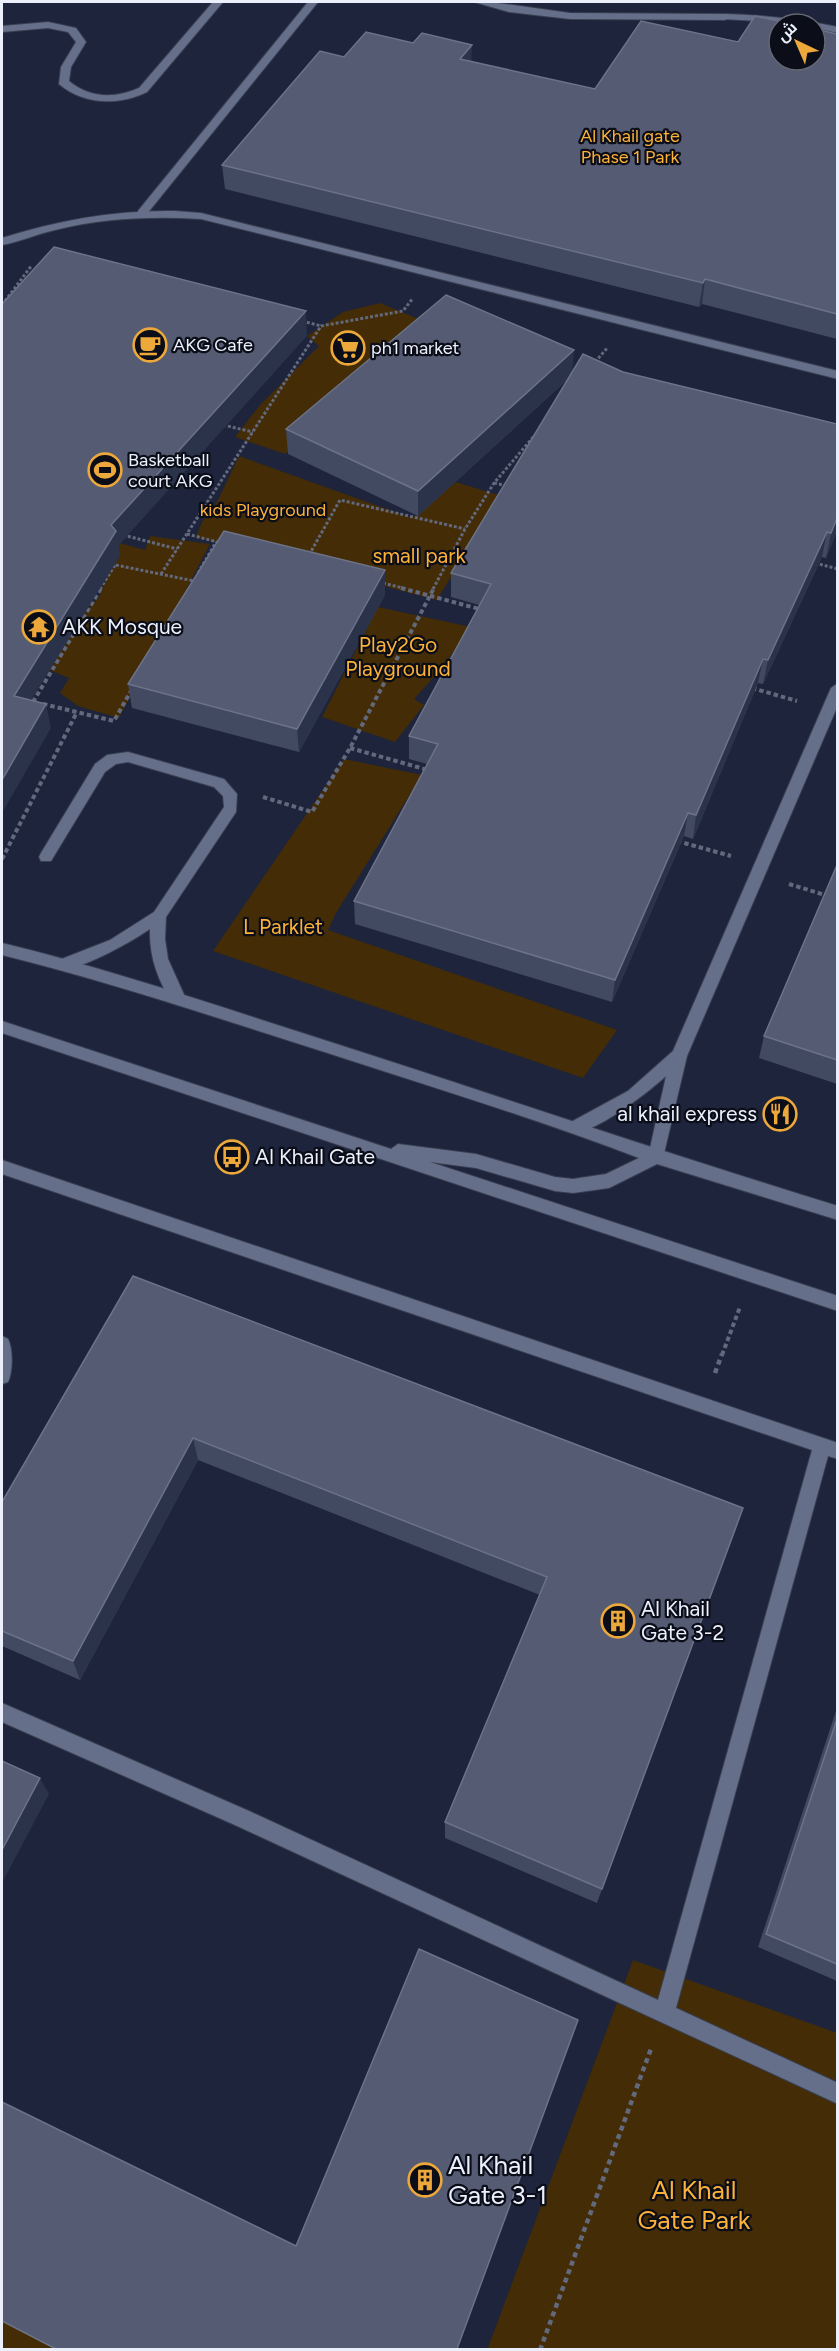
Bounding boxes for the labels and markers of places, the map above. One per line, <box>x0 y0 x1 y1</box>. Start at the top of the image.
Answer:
cafe icon: AKG Cafe <box>132 327 168 363</box>
supermarket icon: ph1 market <box>330 330 366 366</box>
place label: AKG Cafe <box>173 334 253 356</box>
place label: ph1 market <box>371 337 460 359</box>
place label: Basketball court AKG <box>128 449 213 492</box>
sports icon: Basketball court AKG <box>87 452 123 488</box>
temple icon: AKK Mosque <box>21 609 57 645</box>
place label: AKK Mosque <box>62 614 182 639</box>
restaurant icon: al khail express <box>762 1096 798 1132</box>
place label: al khail express <box>617 1101 757 1126</box>
bus stop icon: Al Khail Gate <box>214 1139 250 1175</box>
place label: Al Khail Gate <box>255 1144 375 1169</box>
place label: Al Khail Gate 3-2 <box>641 1596 724 1645</box>
building icon: Al Khail Gate 3-2 <box>600 1603 636 1639</box>
place label: Al Khail Gate 3-1 <box>448 2149 547 2211</box>
building icon: Al Khail Gate 3-1 <box>407 2162 443 2198</box>

